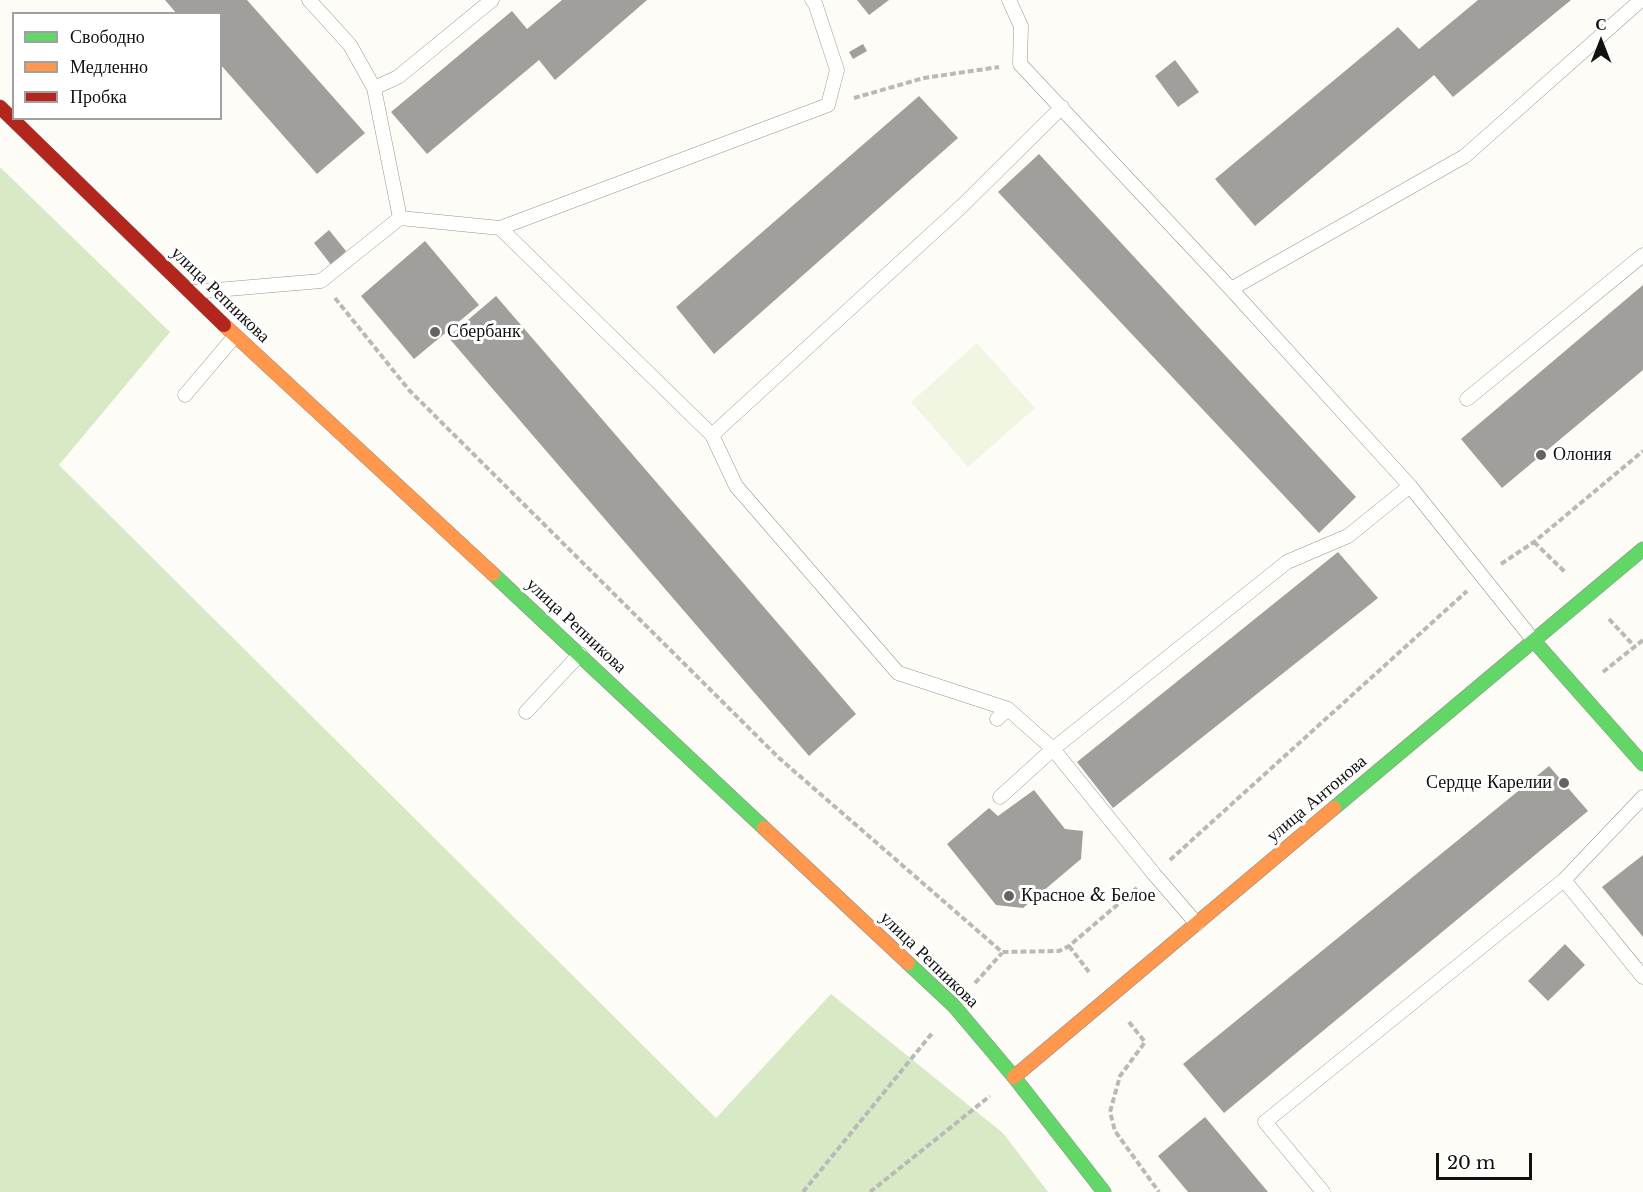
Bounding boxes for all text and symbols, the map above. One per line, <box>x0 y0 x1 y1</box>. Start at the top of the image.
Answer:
legend <box>12 12 222 120</box>
north arrow <box>1571 12 1631 72</box>
text: С <box>1595 14 1607 34</box>
text: Свободно <box>70 26 145 48</box>
text: Медленно <box>70 56 148 78</box>
text: Пробка <box>70 86 127 108</box>
street label: улица Репникова <box>166 242 274 348</box>
place label: Сбербанк <box>447 321 521 343</box>
marker: Сбербанк <box>428 325 442 339</box>
place label: Олония <box>1553 444 1612 466</box>
marker: Олония <box>1534 448 1548 462</box>
street label: улица Репникова <box>521 574 631 678</box>
street label: улица Антонова <box>1263 751 1371 847</box>
place label: Сердце Карелии <box>1426 772 1552 794</box>
marker: Сердце Карелии <box>1557 776 1571 790</box>
place label: Красное & Белое <box>1021 885 1155 907</box>
marker: Красное & Белое <box>1002 889 1016 903</box>
street label: улица Репникова <box>875 907 983 1013</box>
scale bar <box>1439 1141 1535 1179</box>
text: 20 m <box>1447 1152 1495 1174</box>

